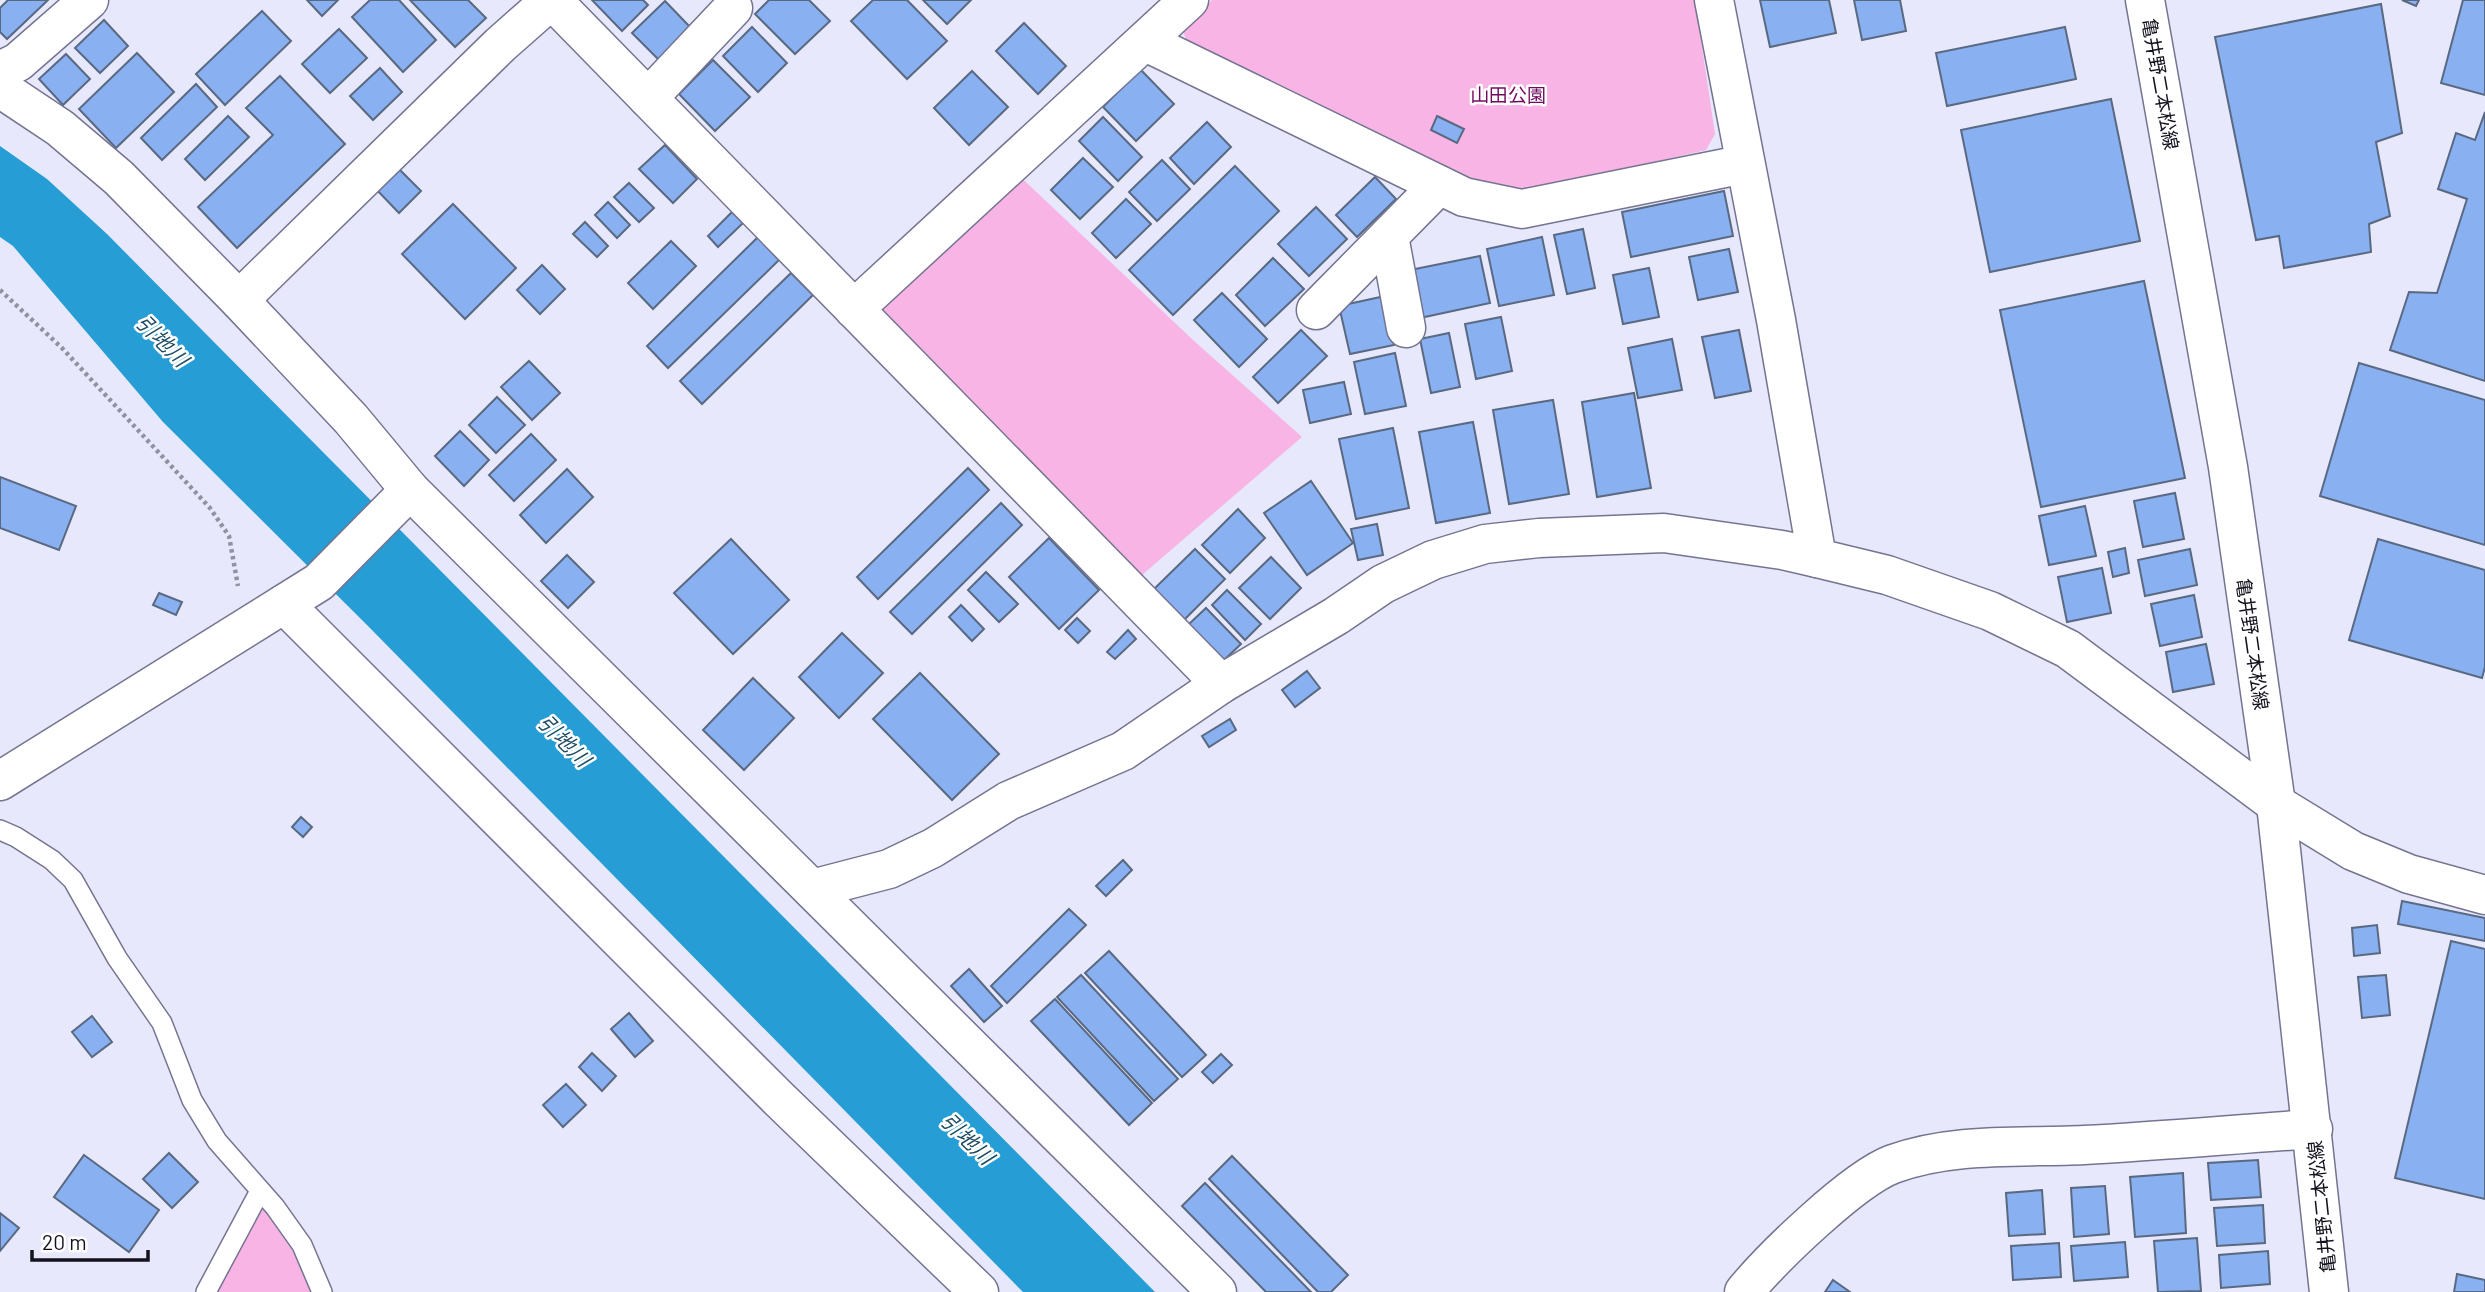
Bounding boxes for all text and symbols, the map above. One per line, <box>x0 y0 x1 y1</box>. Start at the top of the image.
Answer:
street label: 亀井野二本松線 <box>2138 17 2184 151</box>
park label: 山田公園 <box>1470 83 1546 106</box>
water label: 引地川 <box>132 309 196 373</box>
street label: 亀井野二本松線 <box>2232 577 2274 711</box>
water label: 引地川 <box>534 709 598 773</box>
water label: 引地川 <box>937 1107 1001 1170</box>
street label: 亀井野二本松線 <box>2303 1140 2339 1274</box>
scale bar <box>32 1218 147 1262</box>
text: 20 m <box>42 1229 87 1254</box>

